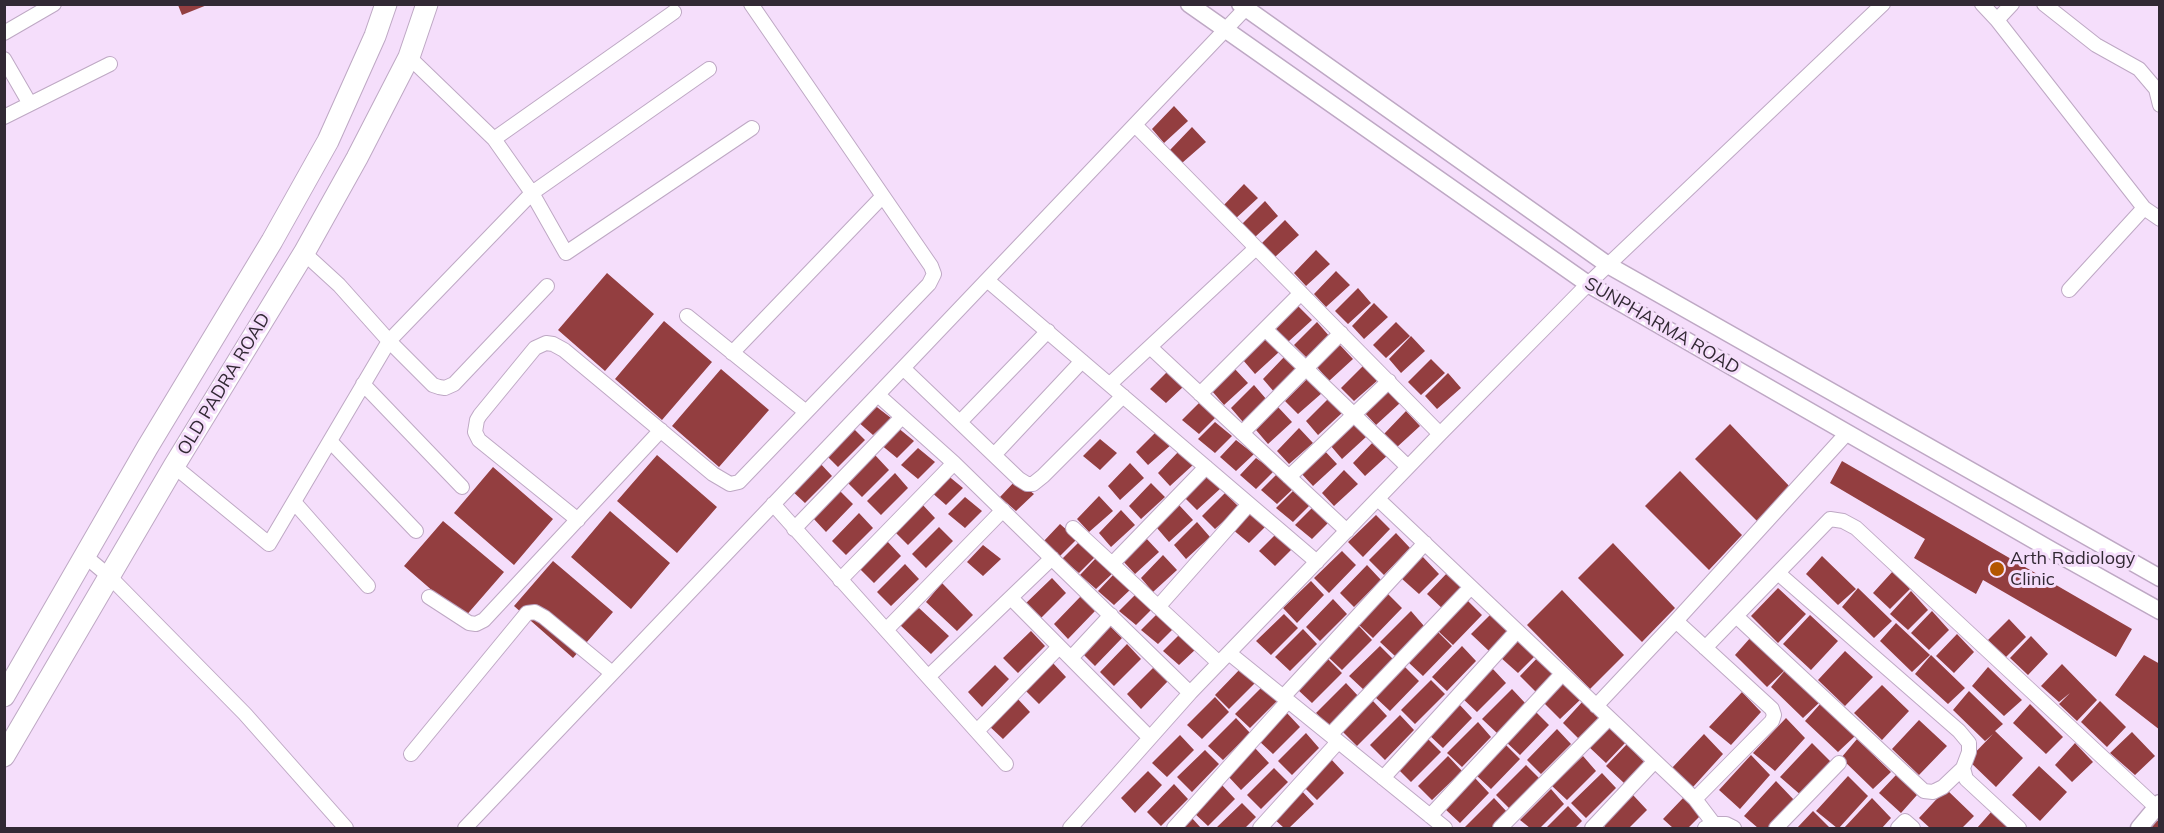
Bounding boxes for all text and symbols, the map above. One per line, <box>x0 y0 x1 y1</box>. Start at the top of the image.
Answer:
street label: SUNPHARMA ROAD <box>1581 273 1743 379</box>
street label: OLD PADRA ROAD <box>173 309 275 459</box>
place label: Arth Radiology Clinic <box>2010 548 2135 590</box>
marker: Arth Radiology Clinic <box>1988 560 2006 578</box>

